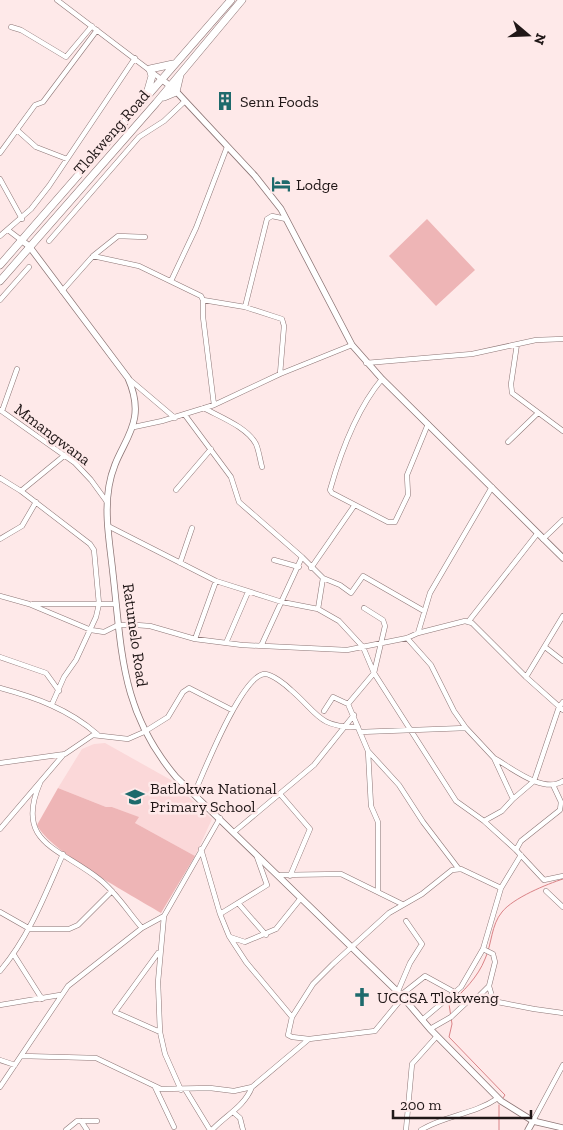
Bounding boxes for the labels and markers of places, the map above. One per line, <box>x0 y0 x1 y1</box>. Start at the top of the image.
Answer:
building icon: Senn Foods <box>214 90 236 112</box>
place label: Senn Foods <box>240 92 319 111</box>
hotel icon: Lodge <box>270 173 292 195</box>
place label: Lodge <box>296 175 338 194</box>
place label: Batlokwa National Primary School <box>150 779 277 816</box>
school or university icon: Batlokwa National Primary School <box>124 786 146 808</box>
church icon: UCCSA Tlokweng <box>351 986 373 1008</box>
place label: UCCSA Tlokweng <box>377 988 499 1007</box>

